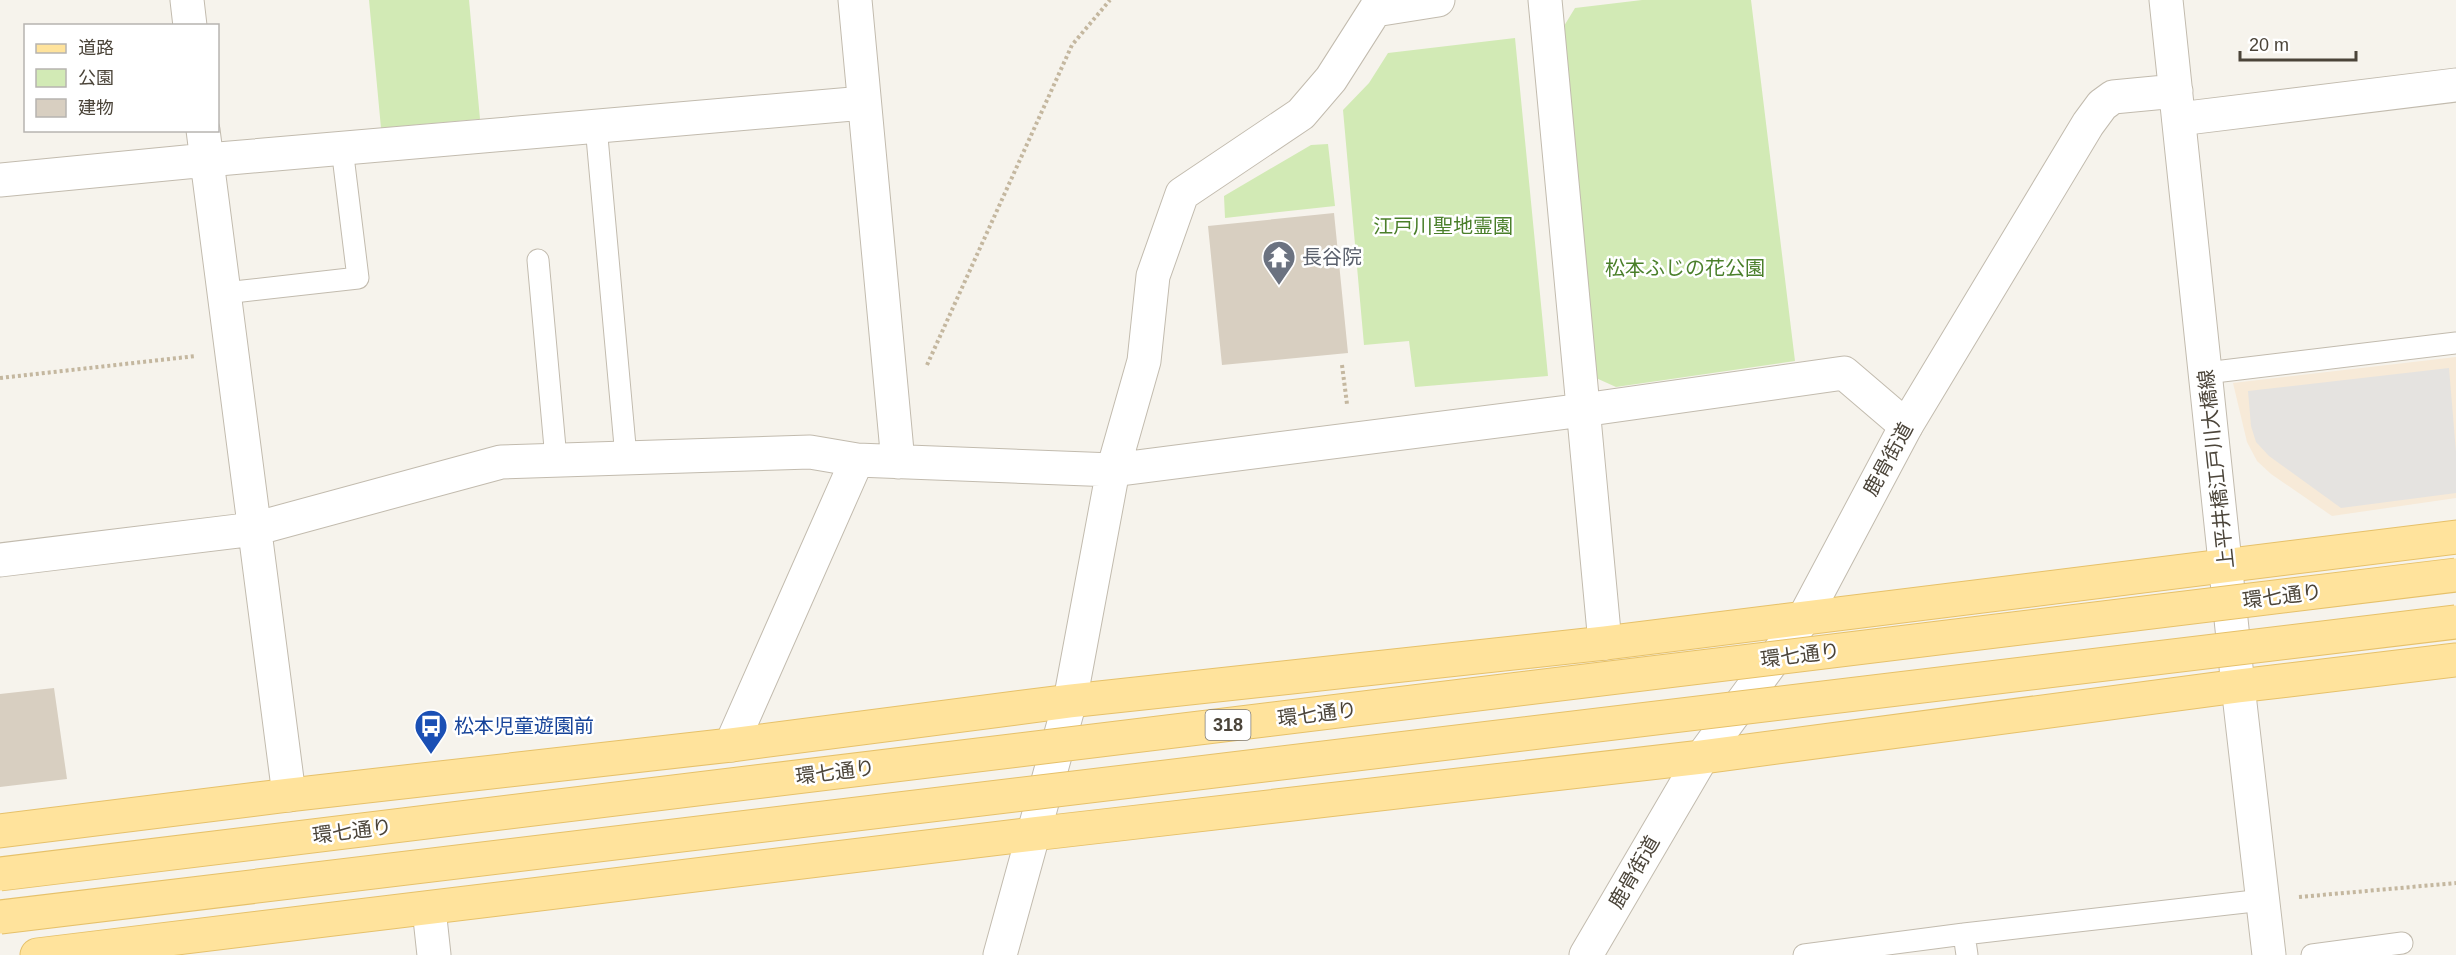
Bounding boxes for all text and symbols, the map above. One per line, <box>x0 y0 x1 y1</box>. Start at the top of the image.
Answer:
legend <box>24 24 219 132</box>
scale bar <box>2240 24 2356 62</box>
text: 20 m <box>2249 35 2289 55</box>
text: 道路 <box>78 38 114 58</box>
text: 公園 <box>78 68 114 88</box>
text: 建物 <box>78 98 114 118</box>
park label: 江戸川聖地霊園 <box>1373 215 1513 237</box>
temple icon: 長谷院 <box>1261 239 1297 286</box>
place label: 長谷院 <box>1302 246 1362 268</box>
park label: 松本ふじの花公園 <box>1605 257 1765 279</box>
street label: 上平井橋江戸川大橋線 <box>2195 368 2237 570</box>
street label: 鹿骨街道 <box>1859 419 1917 499</box>
street label: 環七通り <box>2241 580 2323 612</box>
street label: 環七通り <box>1759 639 1841 671</box>
street label: 環七通り <box>1276 698 1358 730</box>
bus stop icon: 松本児童遊園前 <box>413 708 449 755</box>
road number: 318 <box>1206 710 1250 740</box>
place label: 松本児童遊園前 <box>454 715 594 737</box>
street label: 環七通り <box>794 756 876 788</box>
street label: 環七通り <box>311 815 393 847</box>
street label: 鹿骨街道 <box>1604 832 1664 912</box>

